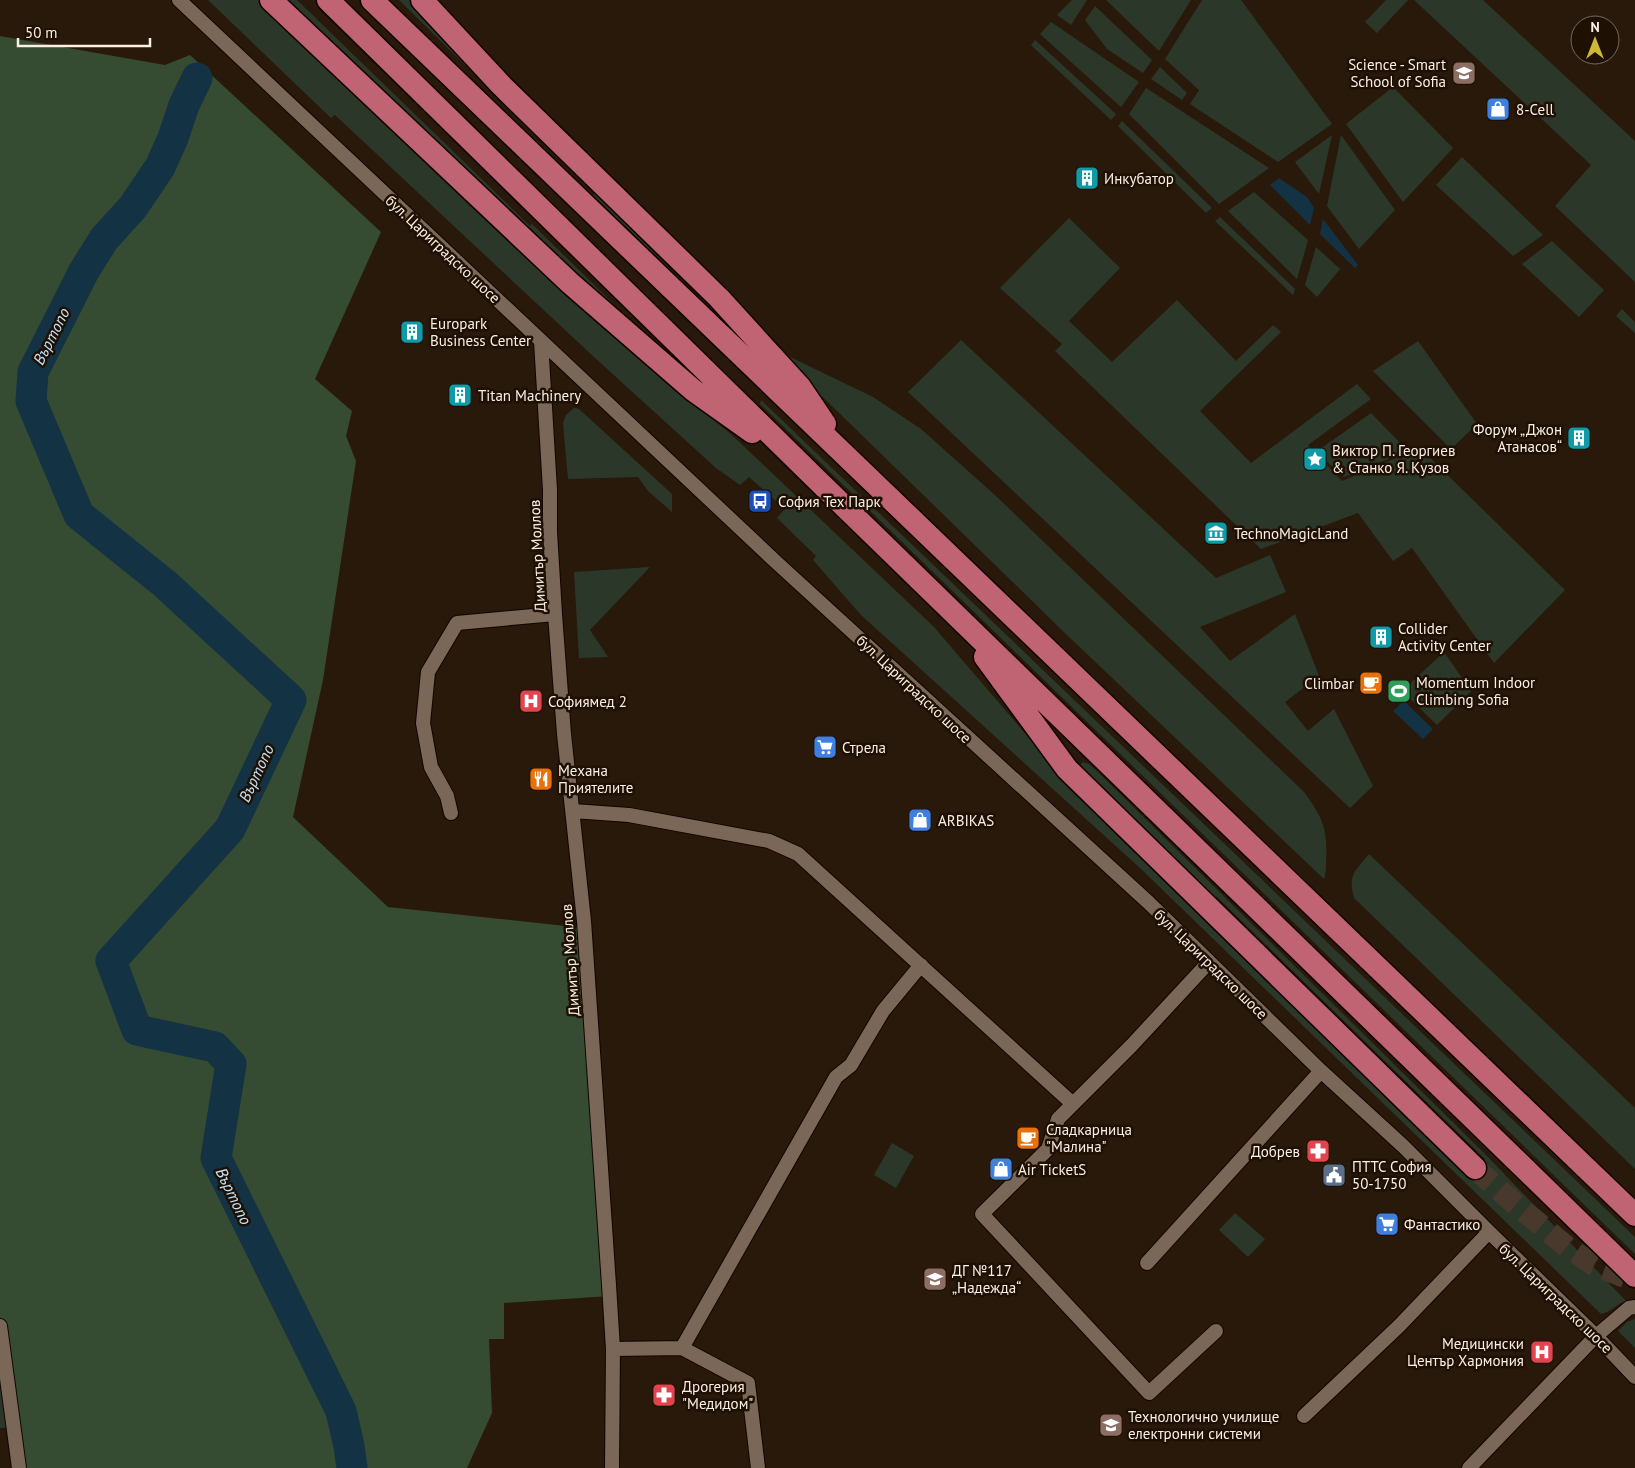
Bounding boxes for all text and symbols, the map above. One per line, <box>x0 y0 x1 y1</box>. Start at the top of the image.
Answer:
scale bar <box>18 15 150 47</box>
north arrow <box>1570 15 1620 65</box>
text: N <box>1590 18 1600 36</box>
text: 50 m <box>25 23 58 42</box>
place label: Science - Smart School of Sofia <box>1348 55 1446 91</box>
school or university icon: Science - Smart School of Sofia <box>1451 60 1477 86</box>
shop icon: 8-Cell <box>1485 96 1511 122</box>
place label: 8-Cell <box>1516 100 1555 119</box>
building icon: Инкубатор <box>1074 165 1100 191</box>
place label: Инкубатор <box>1104 169 1174 188</box>
street label: бул. Цариградско шосе <box>382 191 504 307</box>
water label: Въртопо <box>28 304 74 368</box>
place label: Europark Business Center <box>430 314 531 350</box>
building icon: Europark Business Center <box>399 319 425 345</box>
building icon: Titan Machinery <box>447 382 473 408</box>
place label: Titan Machinery <box>478 386 581 405</box>
place label: Форум „Джон Атанасов“ <box>1473 420 1562 456</box>
building icon: Форум „Джон Атанасов“ <box>1566 425 1592 451</box>
place label: Виктор П. Георгиев & Станко Я. Кузов <box>1332 441 1455 477</box>
place icon: Виктор П. Георгиев & Станко Я. Кузов <box>1302 446 1328 472</box>
bus stop icon: София Тех Парк <box>747 488 773 514</box>
place label: София Тех Парк <box>778 492 882 511</box>
street label: Димитър Моллов <box>525 499 549 613</box>
museum icon: TechnoMagicLand <box>1203 520 1229 546</box>
place label: TechnoMagicLand <box>1234 524 1348 543</box>
place label: Collider Activity Center <box>1398 619 1491 655</box>
building icon: Collider Activity Center <box>1368 624 1394 650</box>
street label: бул. Цариградско шосе <box>853 631 975 747</box>
cafe icon: Climbar <box>1358 670 1384 696</box>
place label: Momentum Indoor Climbing Sofia <box>1416 673 1535 709</box>
place label: Climbar <box>1304 674 1354 693</box>
sports icon: Momentum Indoor Climbing Sofia <box>1386 678 1412 704</box>
hospital icon: Софиямед 2 <box>518 688 544 714</box>
place label: Софиямед 2 <box>548 692 627 711</box>
supermarket icon: Стрела <box>812 734 838 760</box>
place label: Стрела <box>842 738 886 757</box>
water label: Въртопо <box>234 741 278 805</box>
place label: Механа Приятелите <box>558 761 633 797</box>
restaurant icon: Механа Приятелите <box>528 766 554 792</box>
shop icon: ARBIKAS <box>907 807 933 833</box>
place label: ARBIKAS <box>938 811 994 830</box>
street label: Димитър Моллов <box>557 903 583 1017</box>
street label: бул. Цариградско шосе <box>1150 905 1272 1023</box>
place label: Сладкарница "Малина" <box>1046 1120 1132 1156</box>
cafe icon: Сладкарница "Малина" <box>1015 1125 1041 1151</box>
pharmacy icon: Добрев <box>1305 1138 1331 1164</box>
place label: Добрев <box>1251 1142 1300 1161</box>
shop icon: Air TicketS <box>988 1156 1014 1182</box>
place label: ПТТС София 50-1750 <box>1352 1157 1432 1193</box>
place label: Air TicketS <box>1018 1160 1086 1179</box>
public building icon: ПТТС София 50-1750 <box>1321 1162 1347 1188</box>
water label: Въртопо <box>212 1164 256 1228</box>
supermarket icon: Фантастико <box>1374 1211 1400 1237</box>
place label: Фантастико <box>1404 1215 1480 1234</box>
street label: бул. Цариградско шосе <box>1495 1239 1617 1357</box>
place label: ДГ №117 „Надежда“ <box>952 1261 1021 1297</box>
school or university icon: ДГ №117 „Надежда“ <box>922 1266 948 1292</box>
place label: Медицински Център Хармония <box>1407 1334 1524 1370</box>
hospital icon: Медицински Център Хармония <box>1529 1339 1555 1365</box>
place label: Дрогерия "Медидом" <box>682 1377 753 1413</box>
pharmacy icon: Дрогерия "Медидом" <box>651 1382 677 1408</box>
place label: Технологично училище електронни системи <box>1128 1407 1279 1443</box>
school or university icon: Технологично училище електронни системи <box>1098 1412 1124 1438</box>

